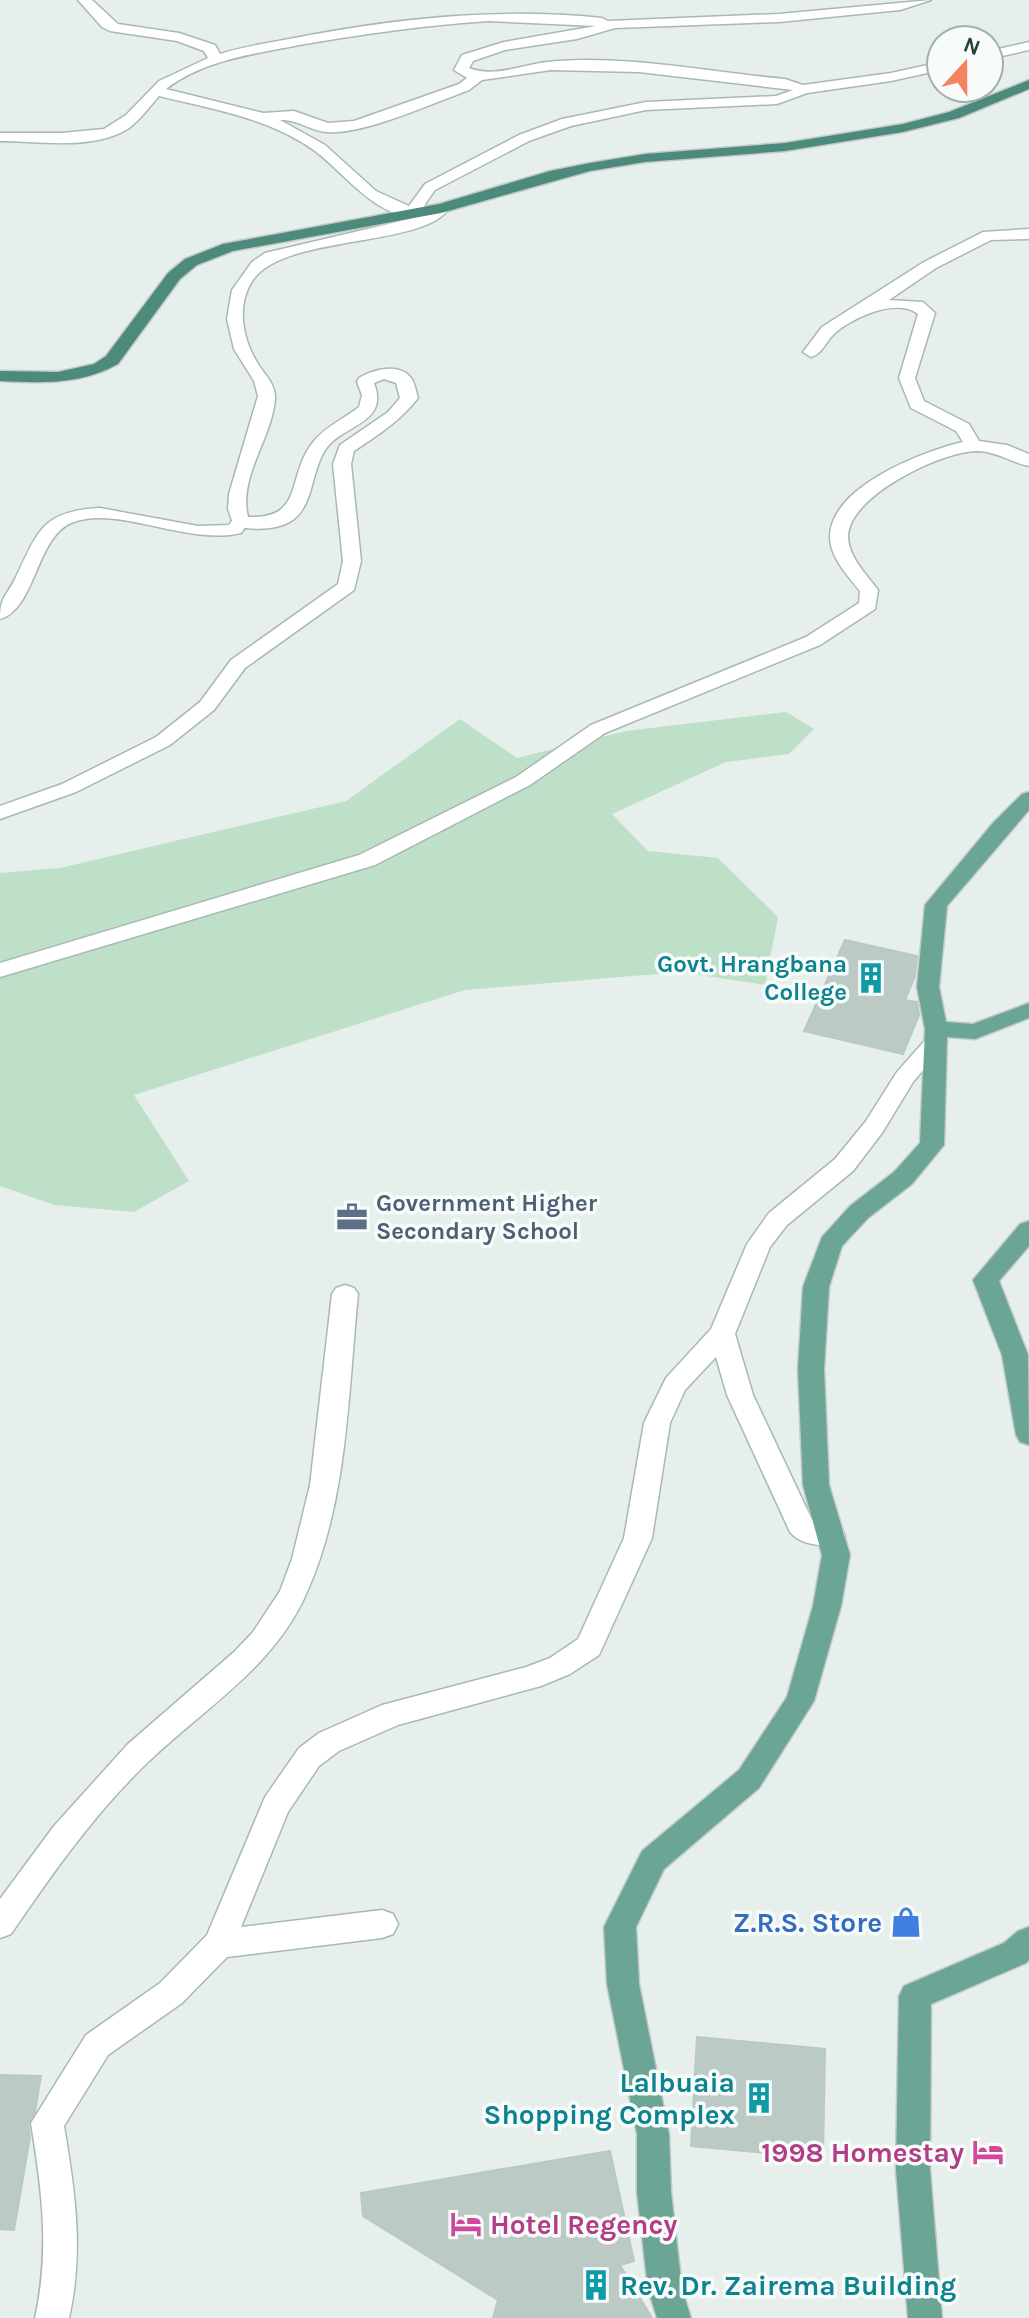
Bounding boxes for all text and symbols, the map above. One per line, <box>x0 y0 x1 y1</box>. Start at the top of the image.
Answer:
north arrow <box>925 24 1005 104</box>
text: N <box>960 31 984 61</box>
place label: Govt. Hrangbana College <box>657 950 847 1006</box>
building icon: Govt. Hrangbana College <box>854 961 888 995</box>
place label: Government Higher Secondary School <box>376 1189 598 1245</box>
office icon: Government Higher Secondary School <box>335 1200 369 1234</box>
shop icon: Z.R.S. Store <box>889 1905 923 1939</box>
place label: Z.R.S. Store <box>733 1906 882 1939</box>
place label: Lalbuaia Shopping Complex <box>484 2066 735 2131</box>
building icon: Lalbuaia Shopping Complex <box>742 2081 776 2115</box>
hotel icon: 1998 Homestay <box>971 2135 1005 2169</box>
place label: 1998 Homestay <box>761 2136 964 2169</box>
hotel icon: Hotel Regency <box>449 2207 483 2241</box>
place label: Hotel Regency <box>490 2208 677 2241</box>
building icon: Rev. Dr. Zairema Building <box>579 2268 613 2302</box>
place label: Rev. Dr. Zairema Building <box>620 2269 956 2302</box>

